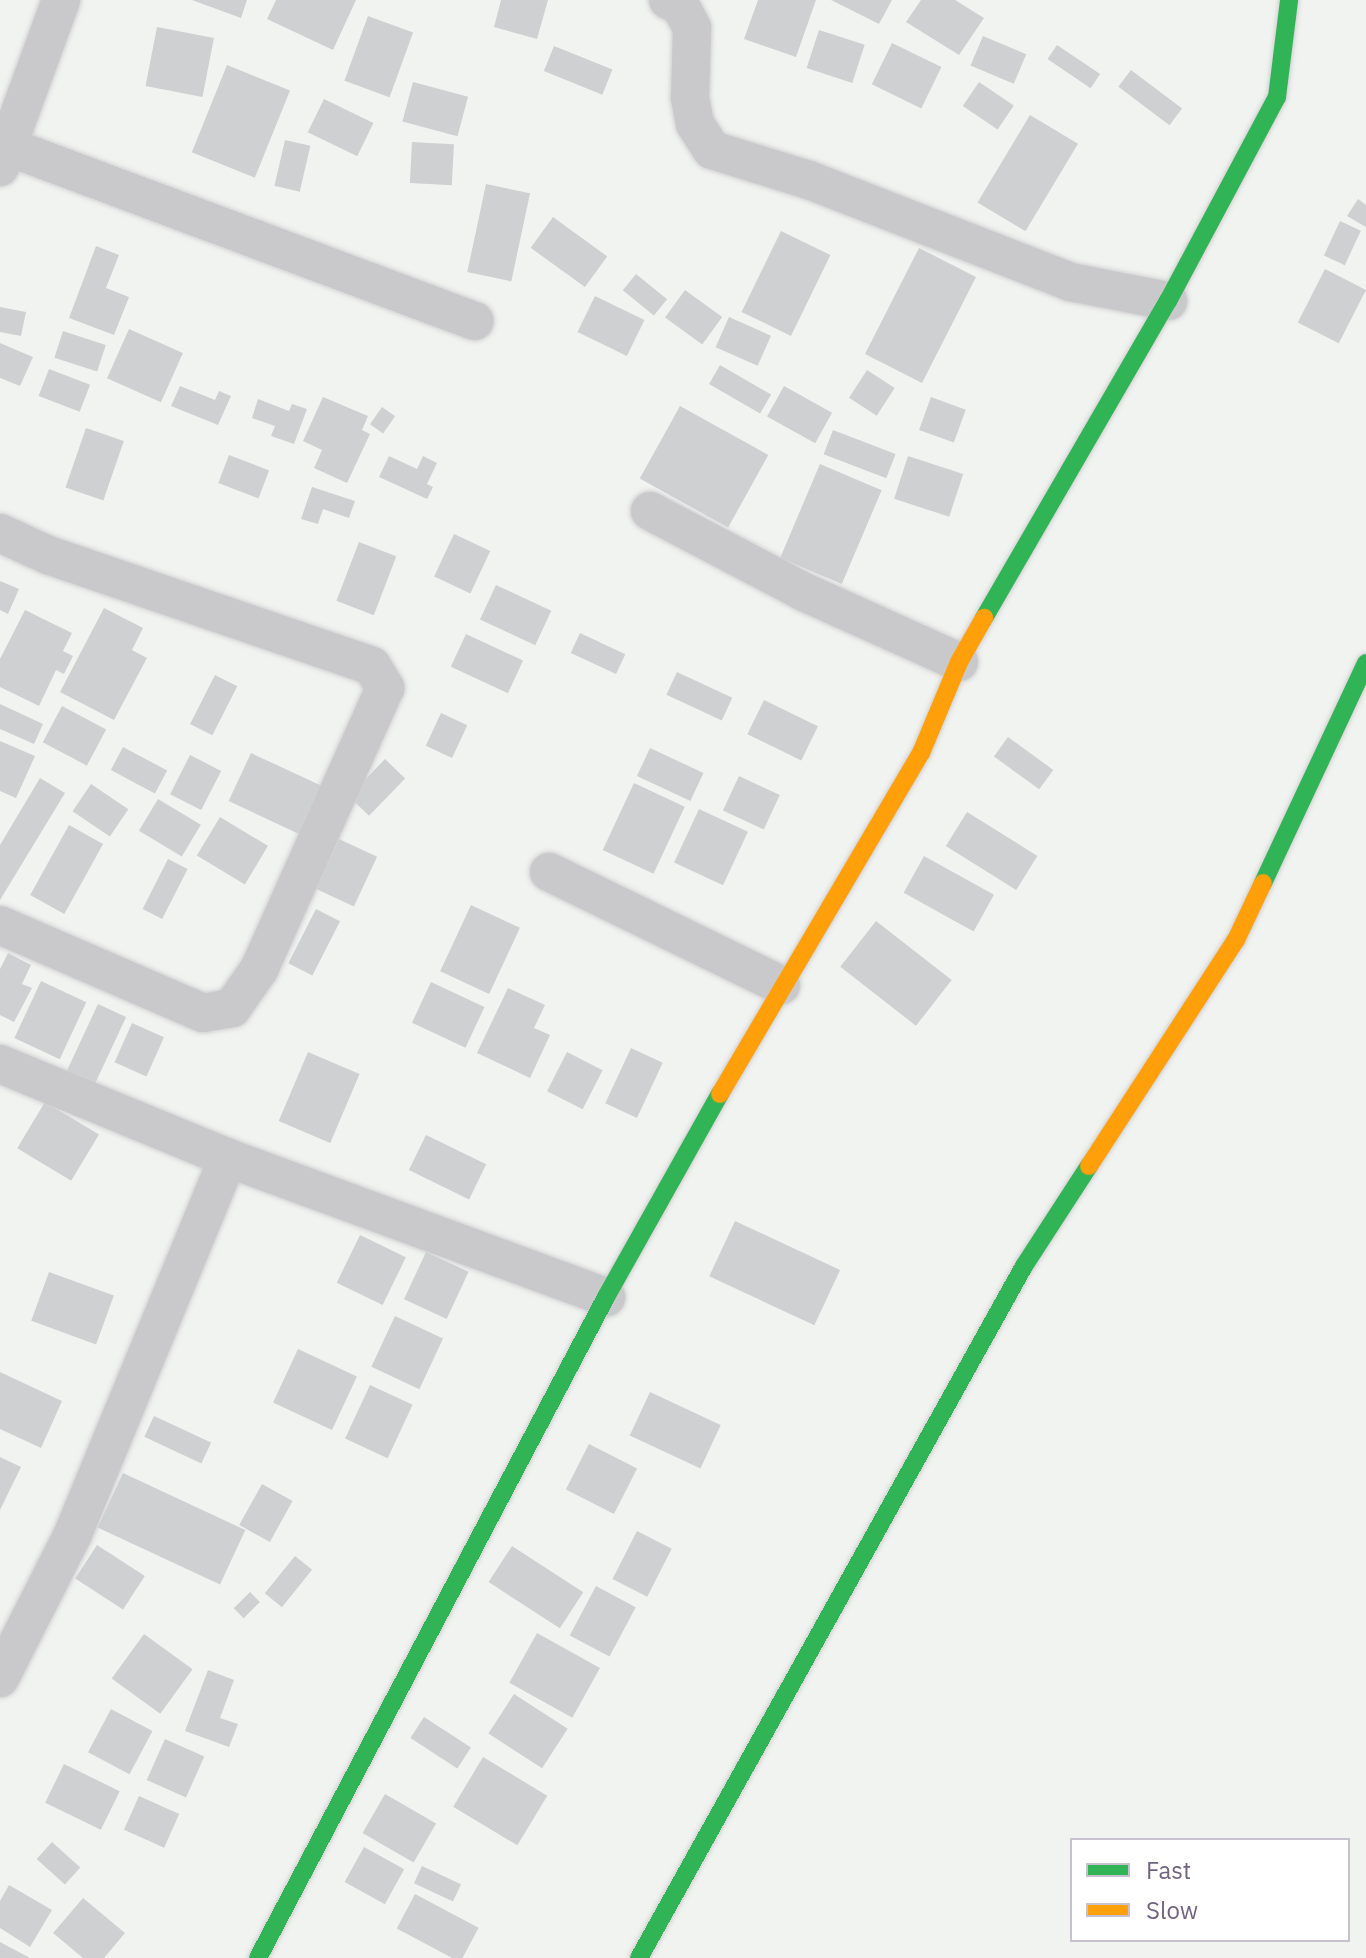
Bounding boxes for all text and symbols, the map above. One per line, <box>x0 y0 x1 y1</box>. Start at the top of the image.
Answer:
legend <box>1070 1838 1350 1942</box>
text: Fast <box>1146 1854 1191 1886</box>
text: Slow <box>1146 1894 1198 1926</box>

